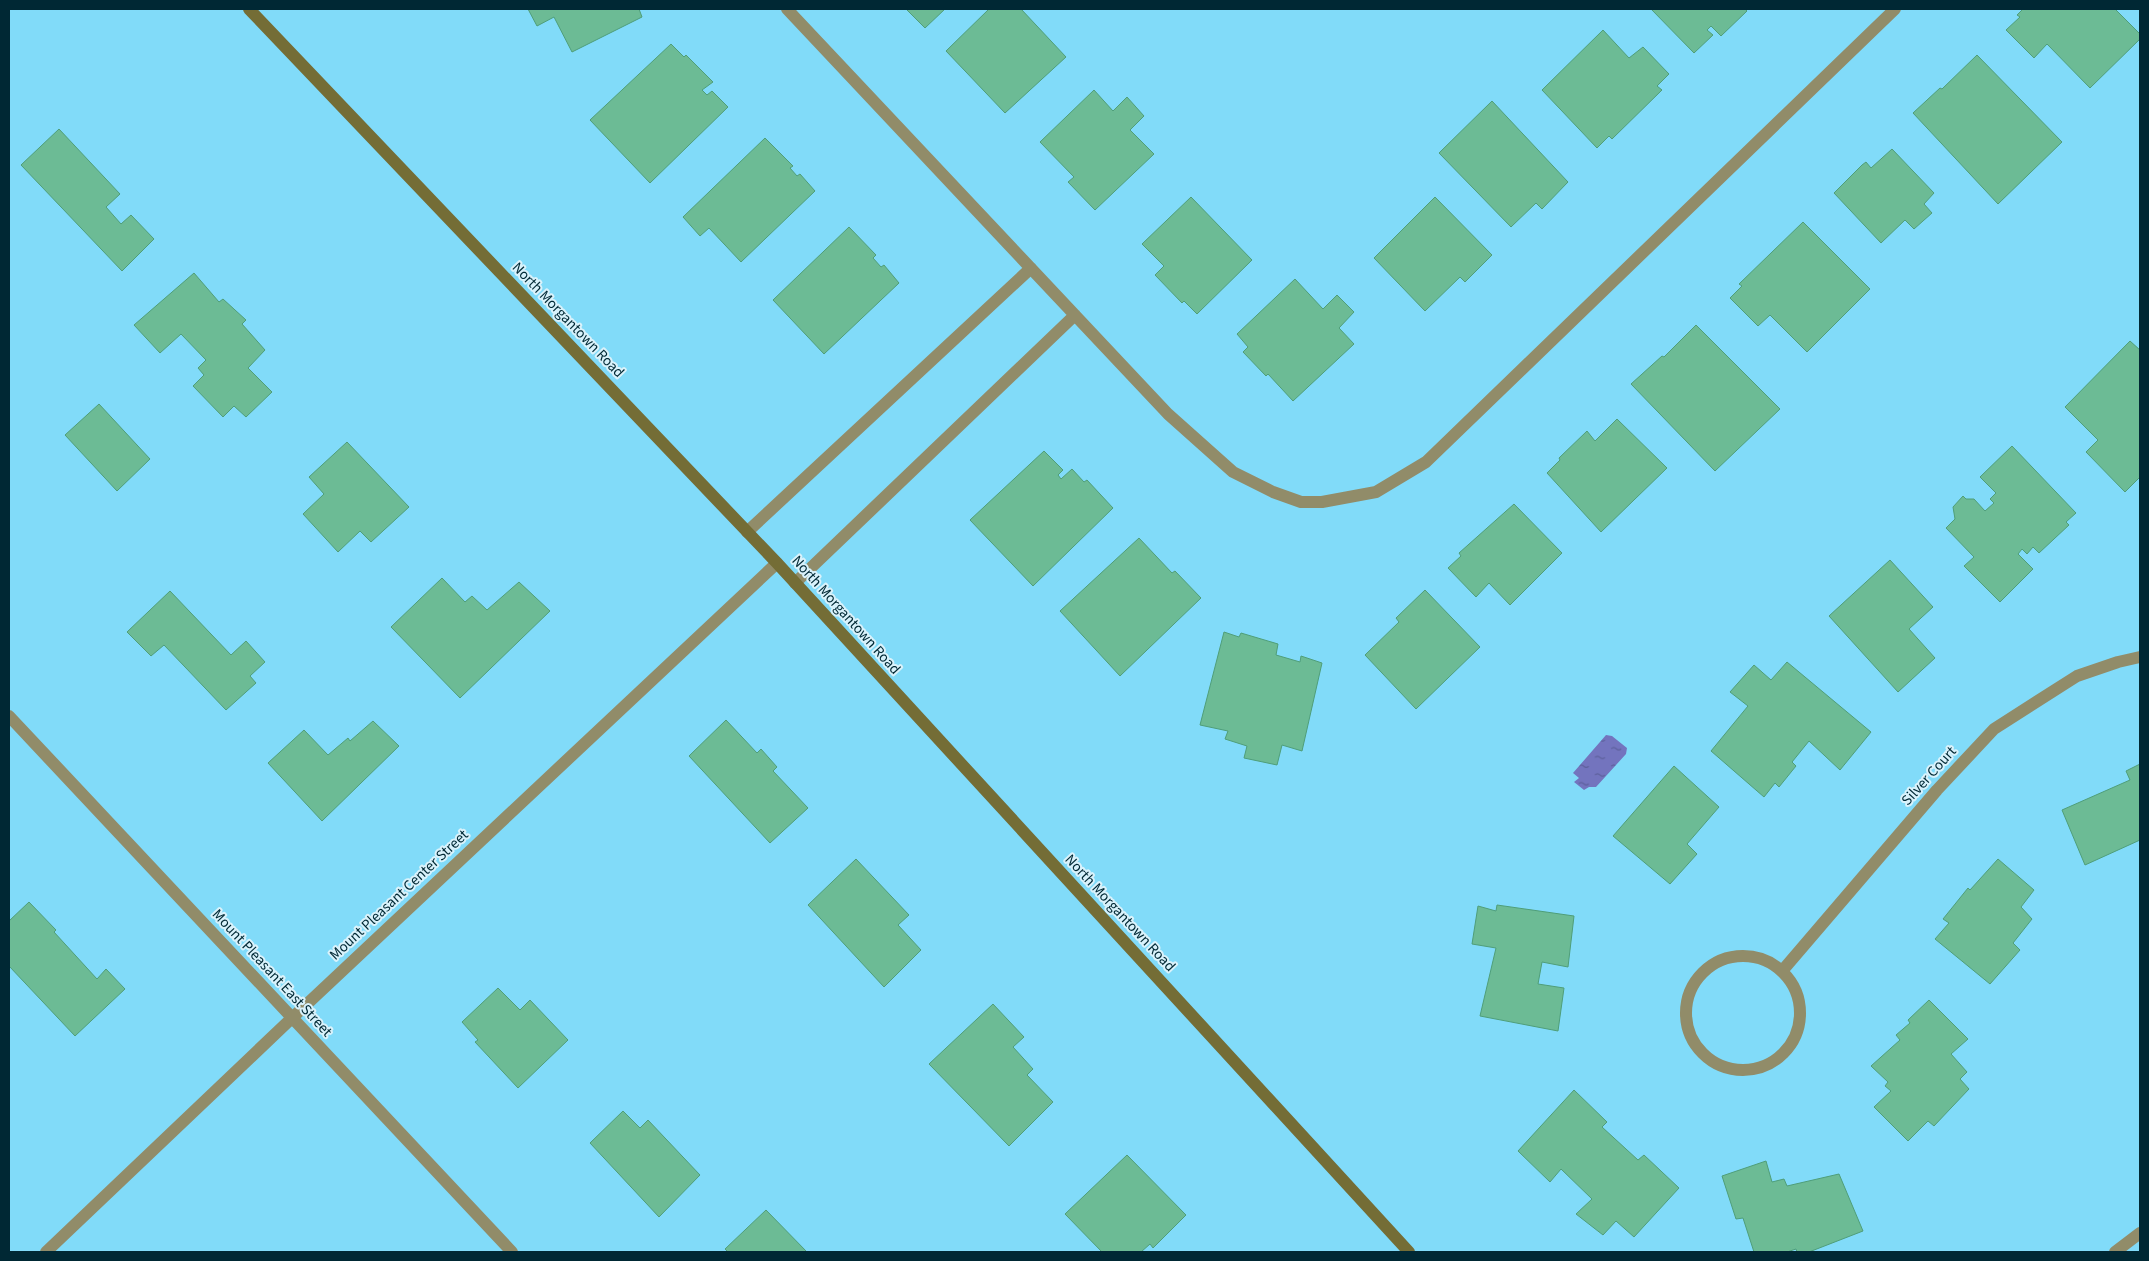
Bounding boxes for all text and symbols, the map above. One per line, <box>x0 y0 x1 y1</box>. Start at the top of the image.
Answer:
street label: North Morgantown Road <box>507 257 629 383</box>
street label: North Morgantown Road <box>787 551 905 679</box>
street label: Silver Court <box>1897 742 1961 810</box>
street label: Mount Pleasant Center Street <box>325 825 473 965</box>
street label: North Morgantown Road <box>1060 850 1180 976</box>
street label: Mount Pleasant East Street <box>207 904 337 1042</box>

